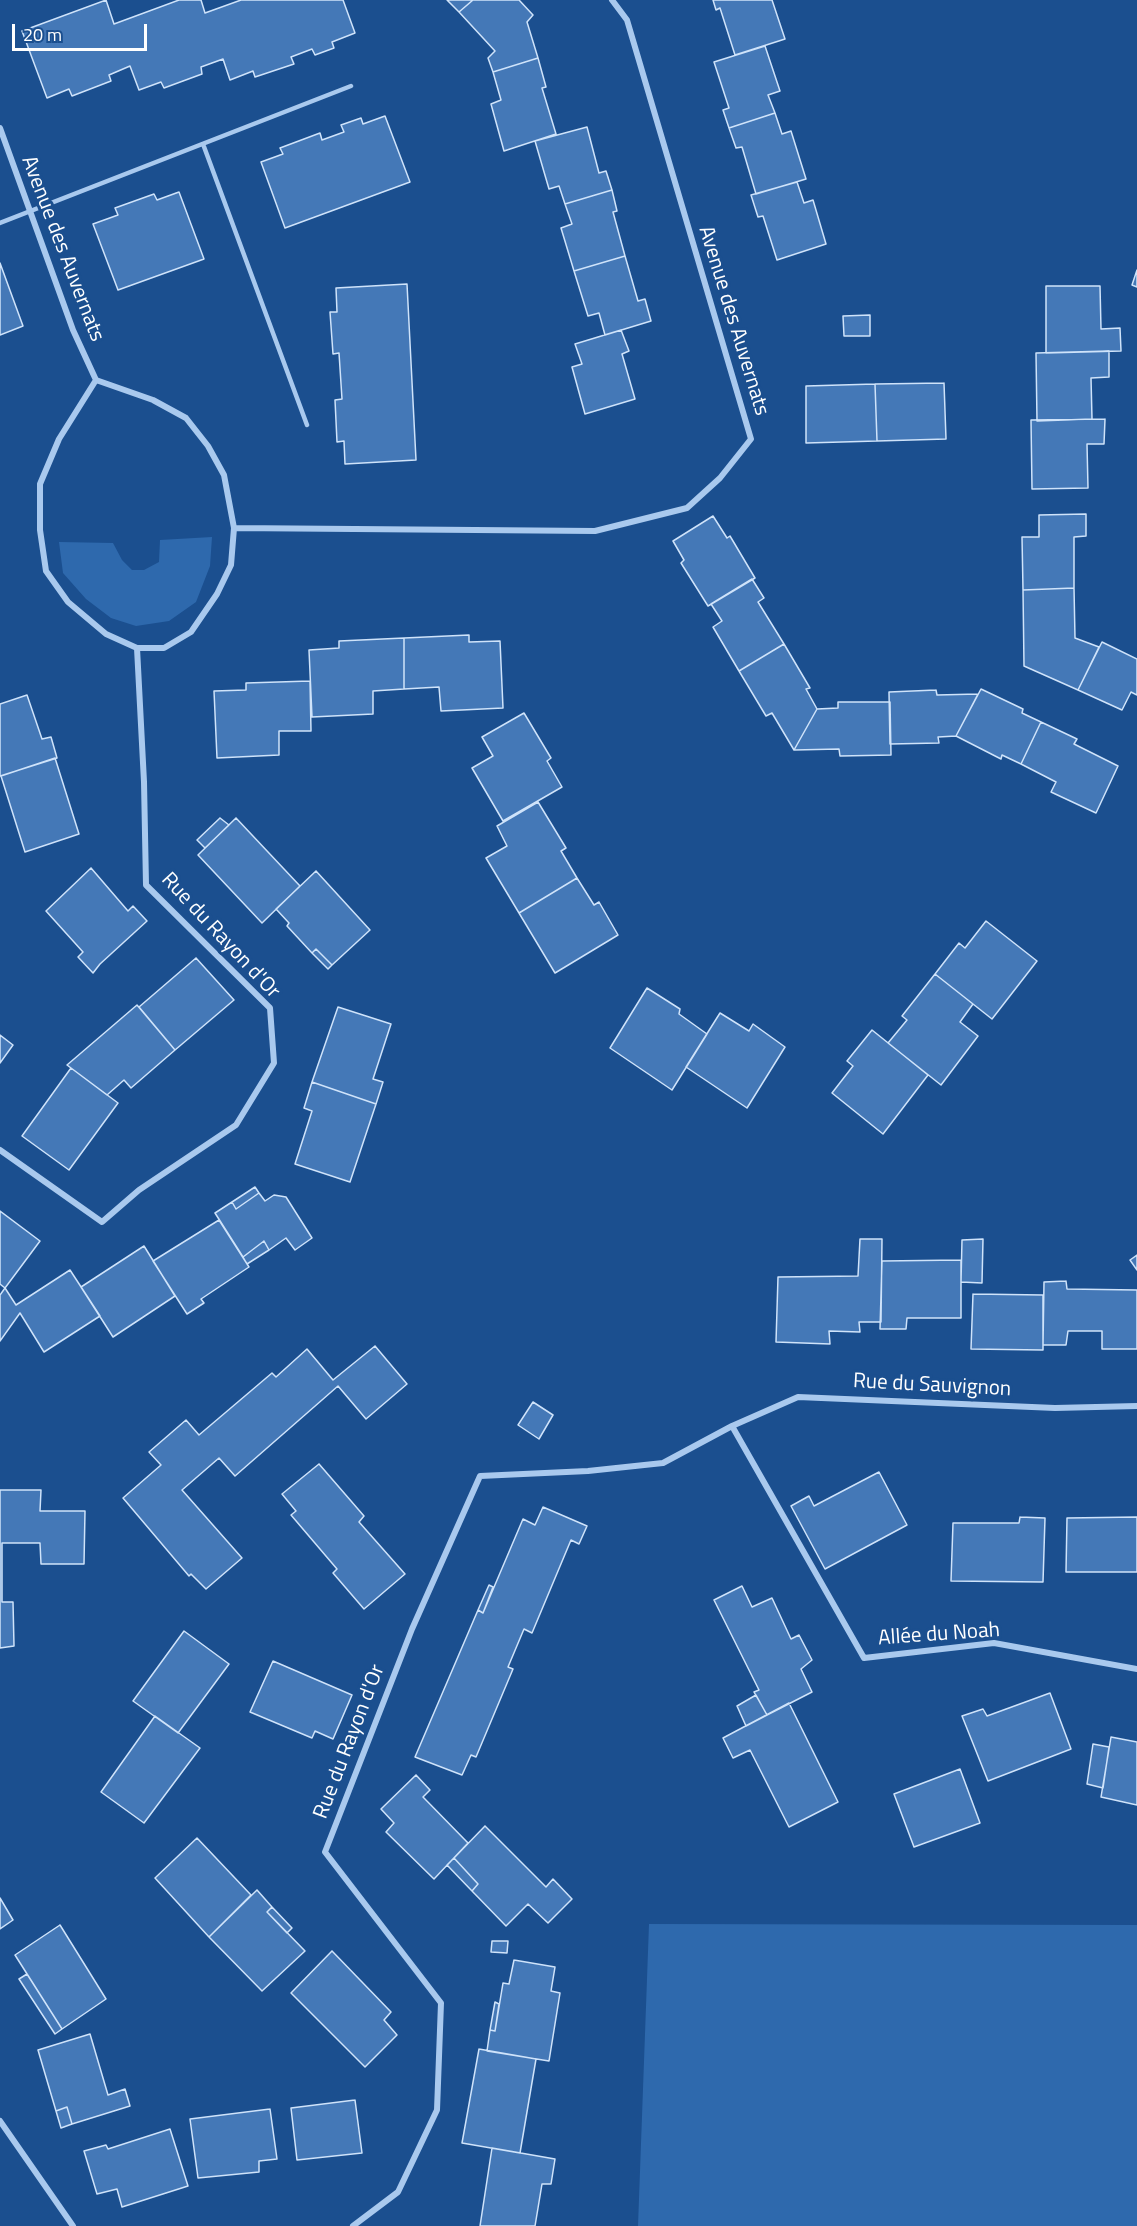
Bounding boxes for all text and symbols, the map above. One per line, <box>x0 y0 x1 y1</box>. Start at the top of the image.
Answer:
scale bar <box>15 12 150 50</box>
text: 20 m <box>23 21 62 48</box>
street label: Avenue des Auvernats <box>15 153 109 345</box>
street label: Avenue des Auvernats <box>692 223 774 419</box>
street label: Rue du Rayon d'Or <box>155 868 285 1004</box>
street label: Rue du Sauvignon <box>852 1369 1012 1403</box>
street label: Allée du Noah <box>877 1618 1001 1652</box>
street label: Rue du Rayon d'Or <box>309 1661 391 1823</box>

